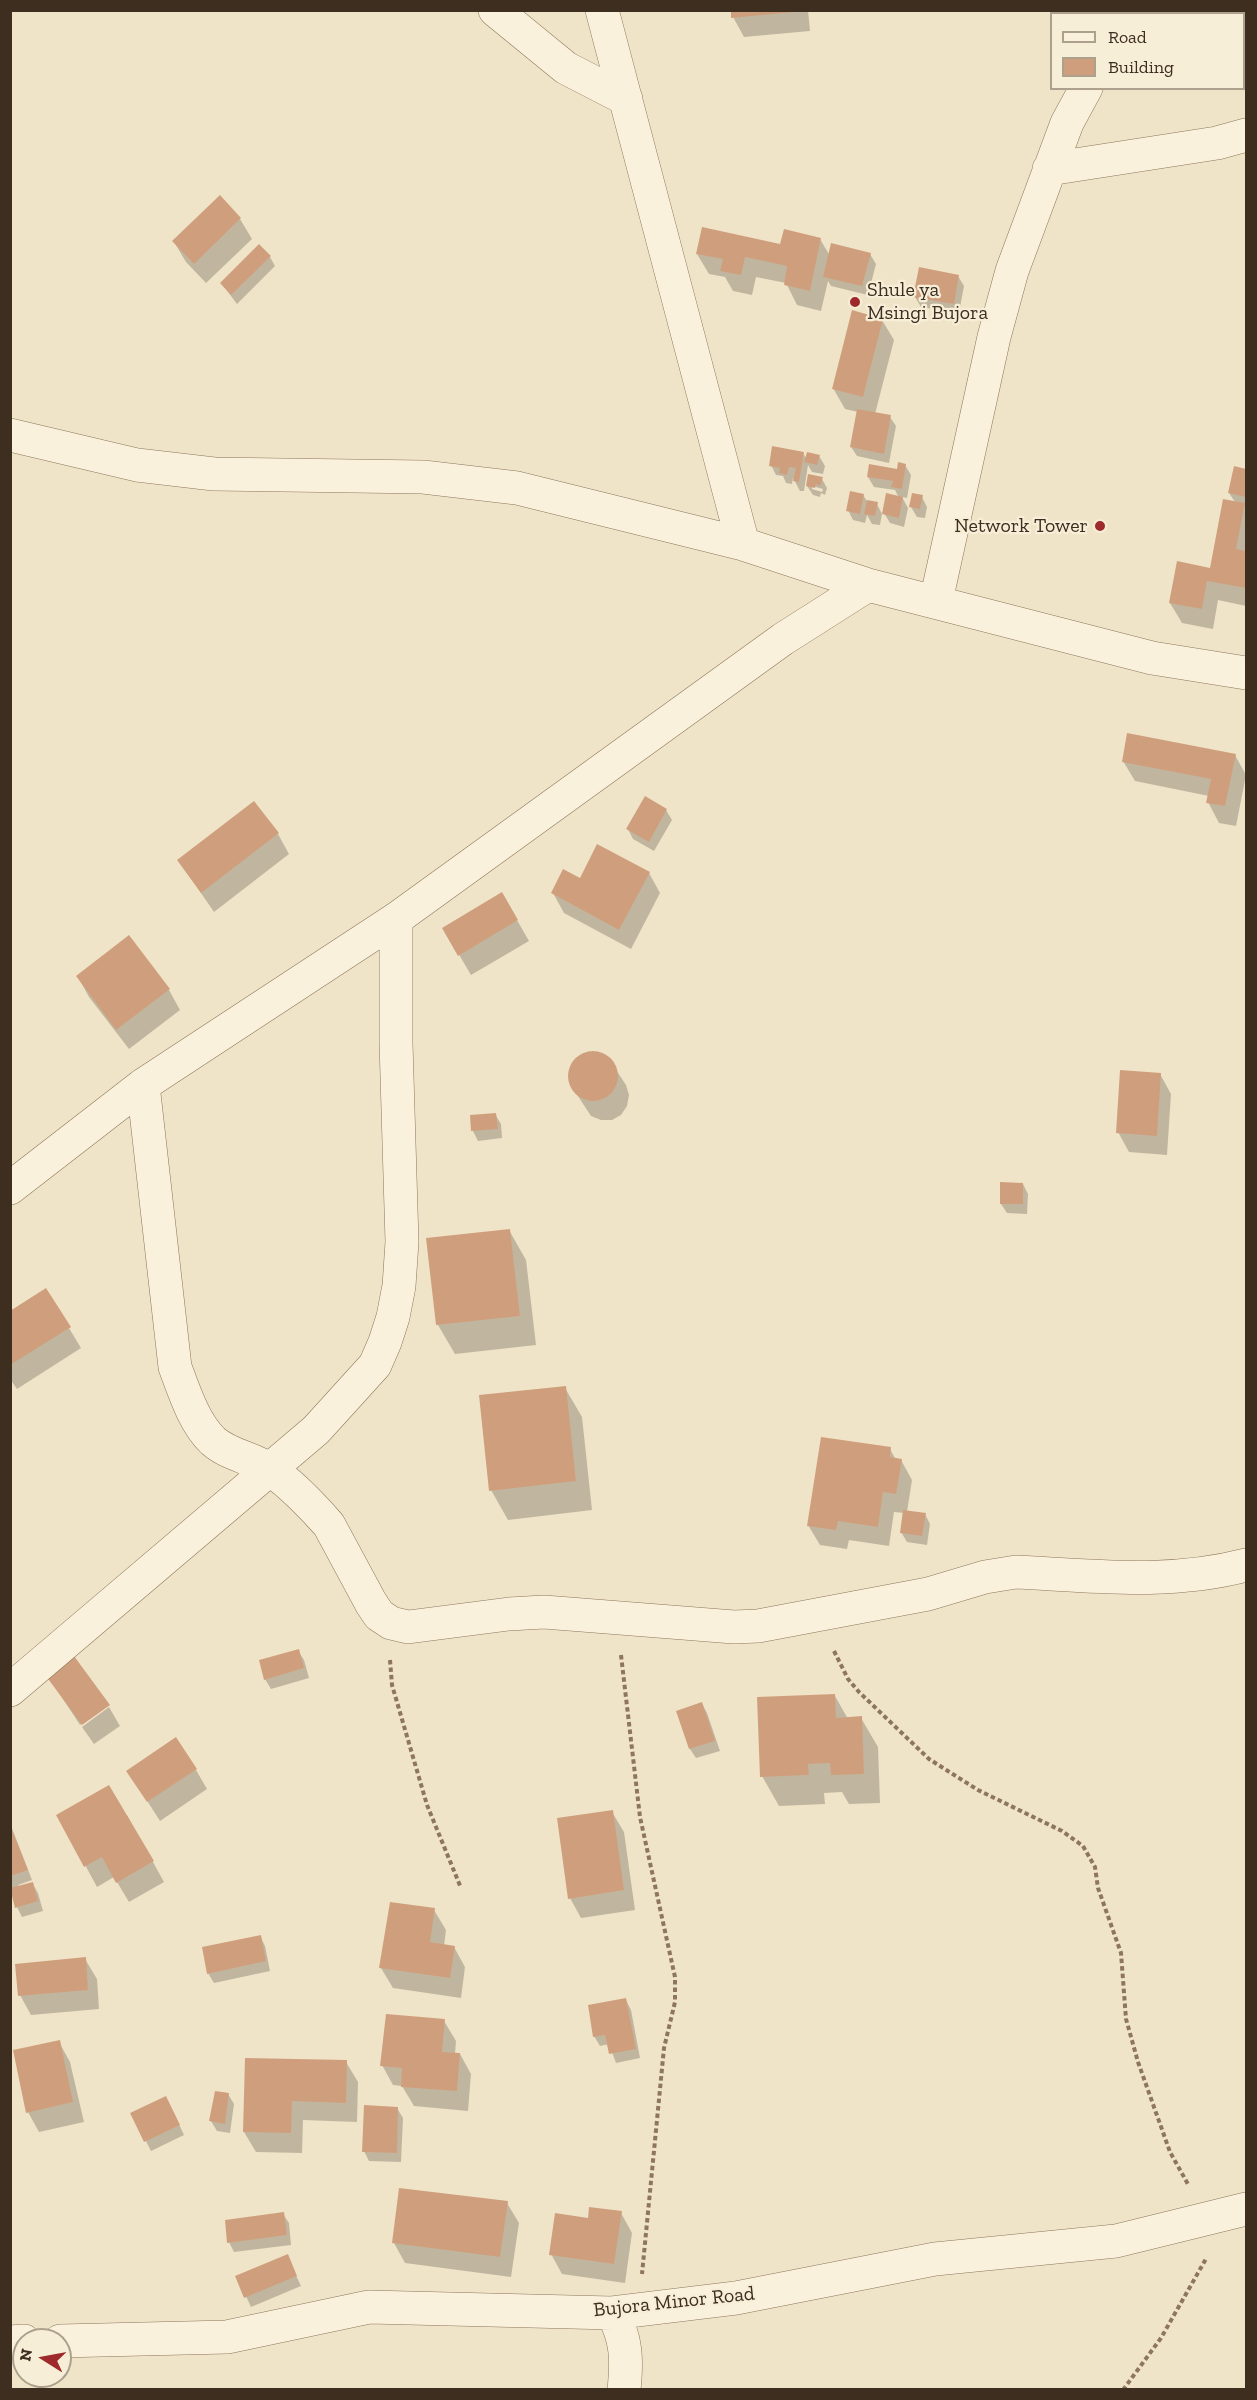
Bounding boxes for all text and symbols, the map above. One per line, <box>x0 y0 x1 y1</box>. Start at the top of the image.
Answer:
legend <box>1050 12 1245 90</box>
text: Road <box>1108 26 1147 48</box>
text: Building <box>1108 56 1174 78</box>
place label: Shule ya Msingi Bujora <box>867 278 988 325</box>
marker: Shule ya Msingi Bujora <box>848 295 862 309</box>
place label: Network Tower <box>954 514 1088 538</box>
marker: Network Tower <box>1093 519 1107 533</box>
street label: Bujora Minor Road <box>592 2282 756 2322</box>
north arrow <box>12 2328 72 2388</box>
text: N <box>15 2347 36 2363</box>

